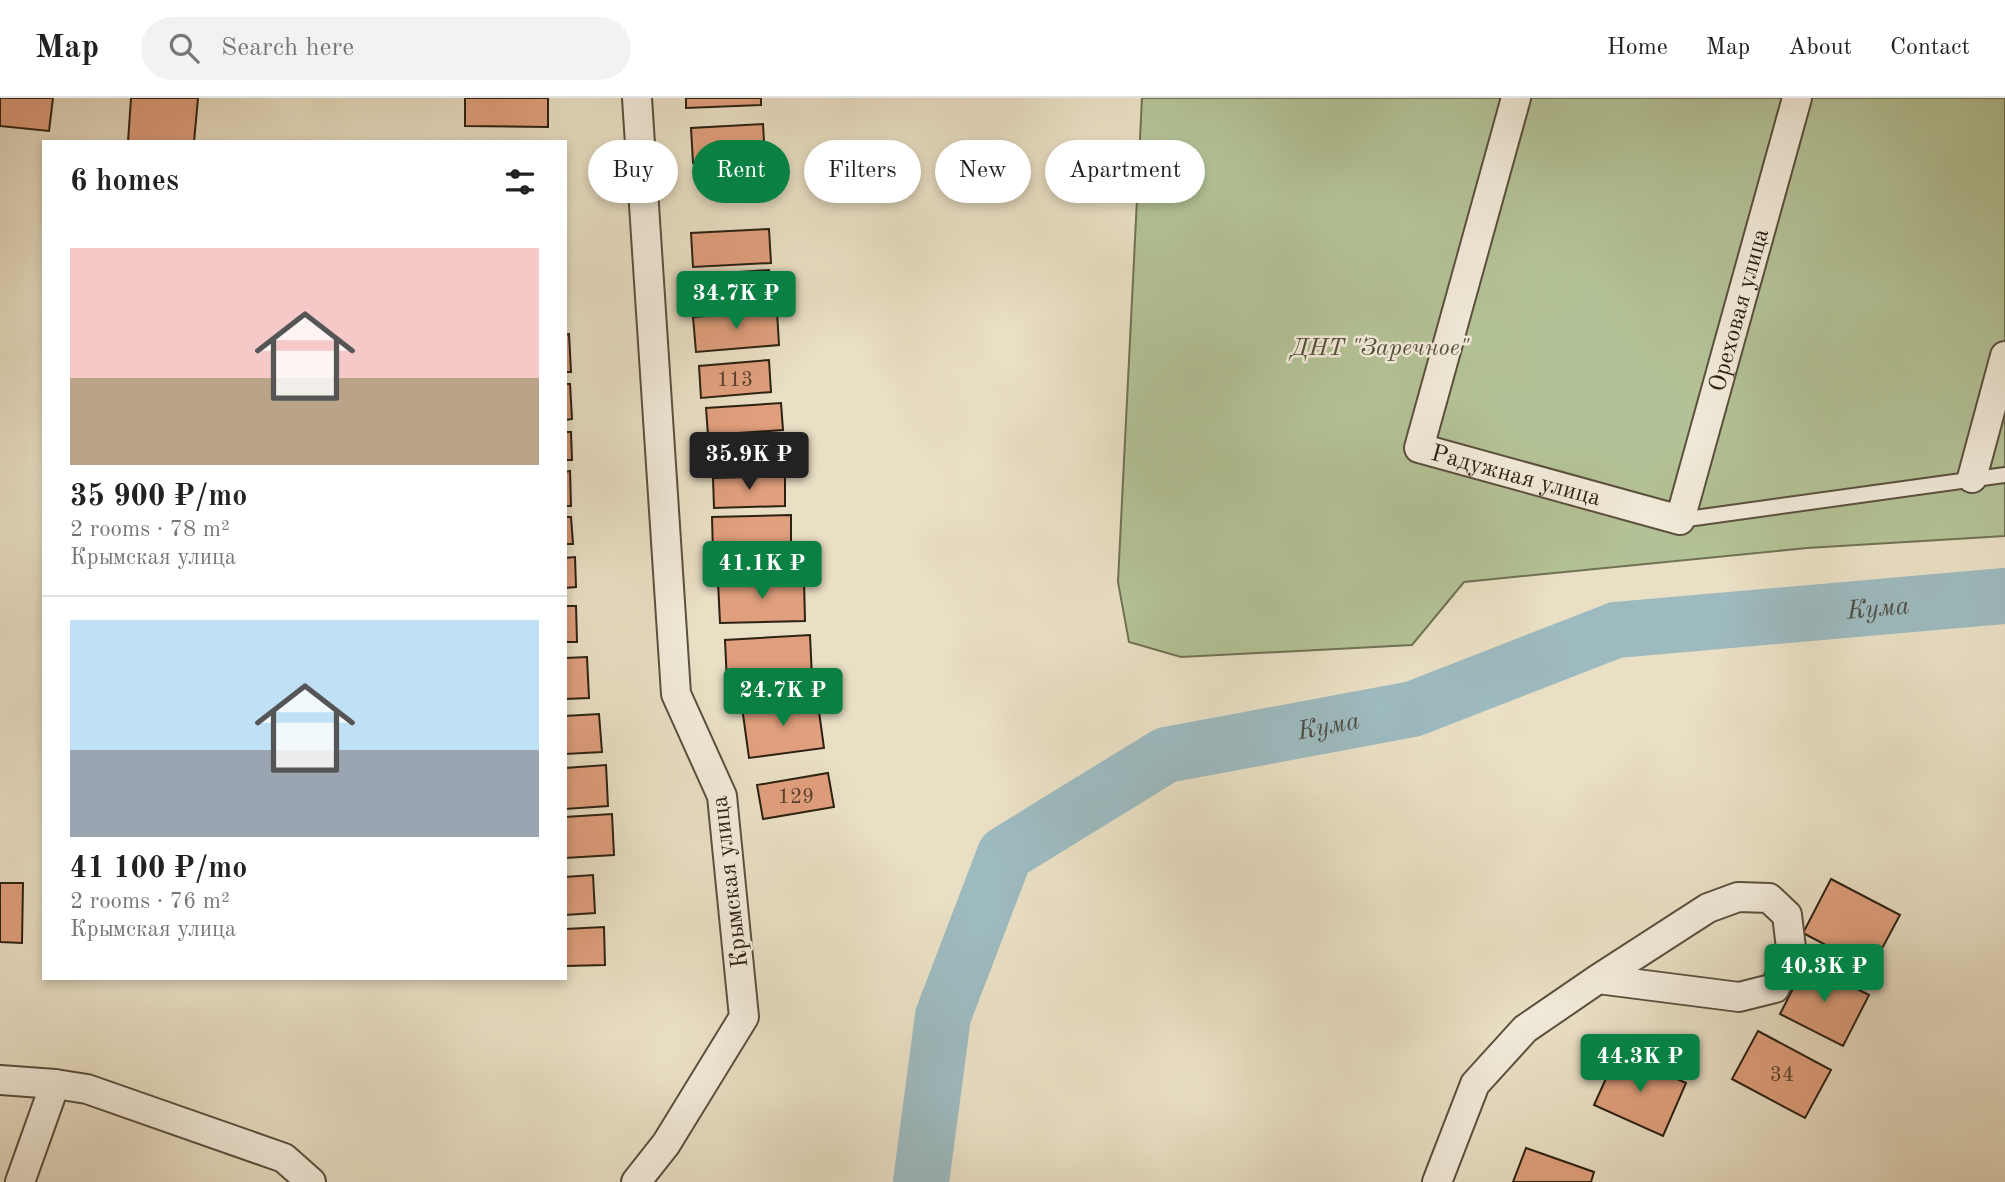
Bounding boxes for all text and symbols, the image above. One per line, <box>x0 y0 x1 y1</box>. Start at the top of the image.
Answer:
search box <box>141 17 631 80</box>
icon: search <box>165 29 203 67</box>
text: Map <box>35 32 99 65</box>
text: Search here <box>221 35 354 61</box>
text: Home <box>1607 36 1668 60</box>
text: Map <box>1706 36 1750 60</box>
text: About <box>1788 36 1852 60</box>
text: Contact <box>1890 36 1970 60</box>
chip: Buy <box>588 140 678 203</box>
chip: Rent <box>692 140 790 203</box>
chip: Filters <box>804 140 921 203</box>
chip: New <box>935 140 1031 203</box>
chip: Apartment <box>1045 140 1205 203</box>
icon: filters <box>501 163 539 201</box>
text: 6 homes <box>70 167 179 197</box>
street label: Ореховая улица <box>1706 226 1774 395</box>
pin: 34.7K ₽ <box>671 272 801 331</box>
text: 34.7K ₽ <box>693 282 779 305</box>
icon: home <box>242 293 368 419</box>
park label: ДНТ "Заречное" <box>1288 336 1470 361</box>
house number: 113 <box>717 370 753 391</box>
pin: 35.9K ₽ <box>684 432 814 492</box>
street label: Радужная улица <box>1428 442 1603 512</box>
text: 35.9K ₽ <box>706 443 792 466</box>
text: 35 900 ₽/mo <box>70 482 247 512</box>
text: 2 rooms · 78 m² <box>70 518 230 541</box>
pin: 41.1K ₽ <box>697 542 827 601</box>
text: Крымская улица <box>70 546 236 569</box>
text: 41.1K ₽ <box>719 552 805 575</box>
water label: Кума <box>1845 593 1911 625</box>
icon: home <box>242 665 368 791</box>
pin: 24.7K ₽ <box>718 668 848 728</box>
text: 24.7K ₽ <box>740 679 826 702</box>
water label: Кума <box>1294 708 1362 745</box>
house number: 129 <box>778 787 814 808</box>
street label: Крымская улица <box>708 794 753 969</box>
text: 41 100 ₽/mo <box>70 854 247 884</box>
text: 2 rooms · 76 m² <box>70 890 230 913</box>
text: Крымская улица <box>70 918 236 941</box>
pin: 40.3K ₽ <box>1759 944 1889 1004</box>
text: 40.3K ₽ <box>1781 955 1867 978</box>
pin: 44.3K ₽ <box>1575 1034 1705 1094</box>
text: 44.3K ₽ <box>1597 1045 1683 1068</box>
house number: 34 <box>1770 1065 1794 1086</box>

